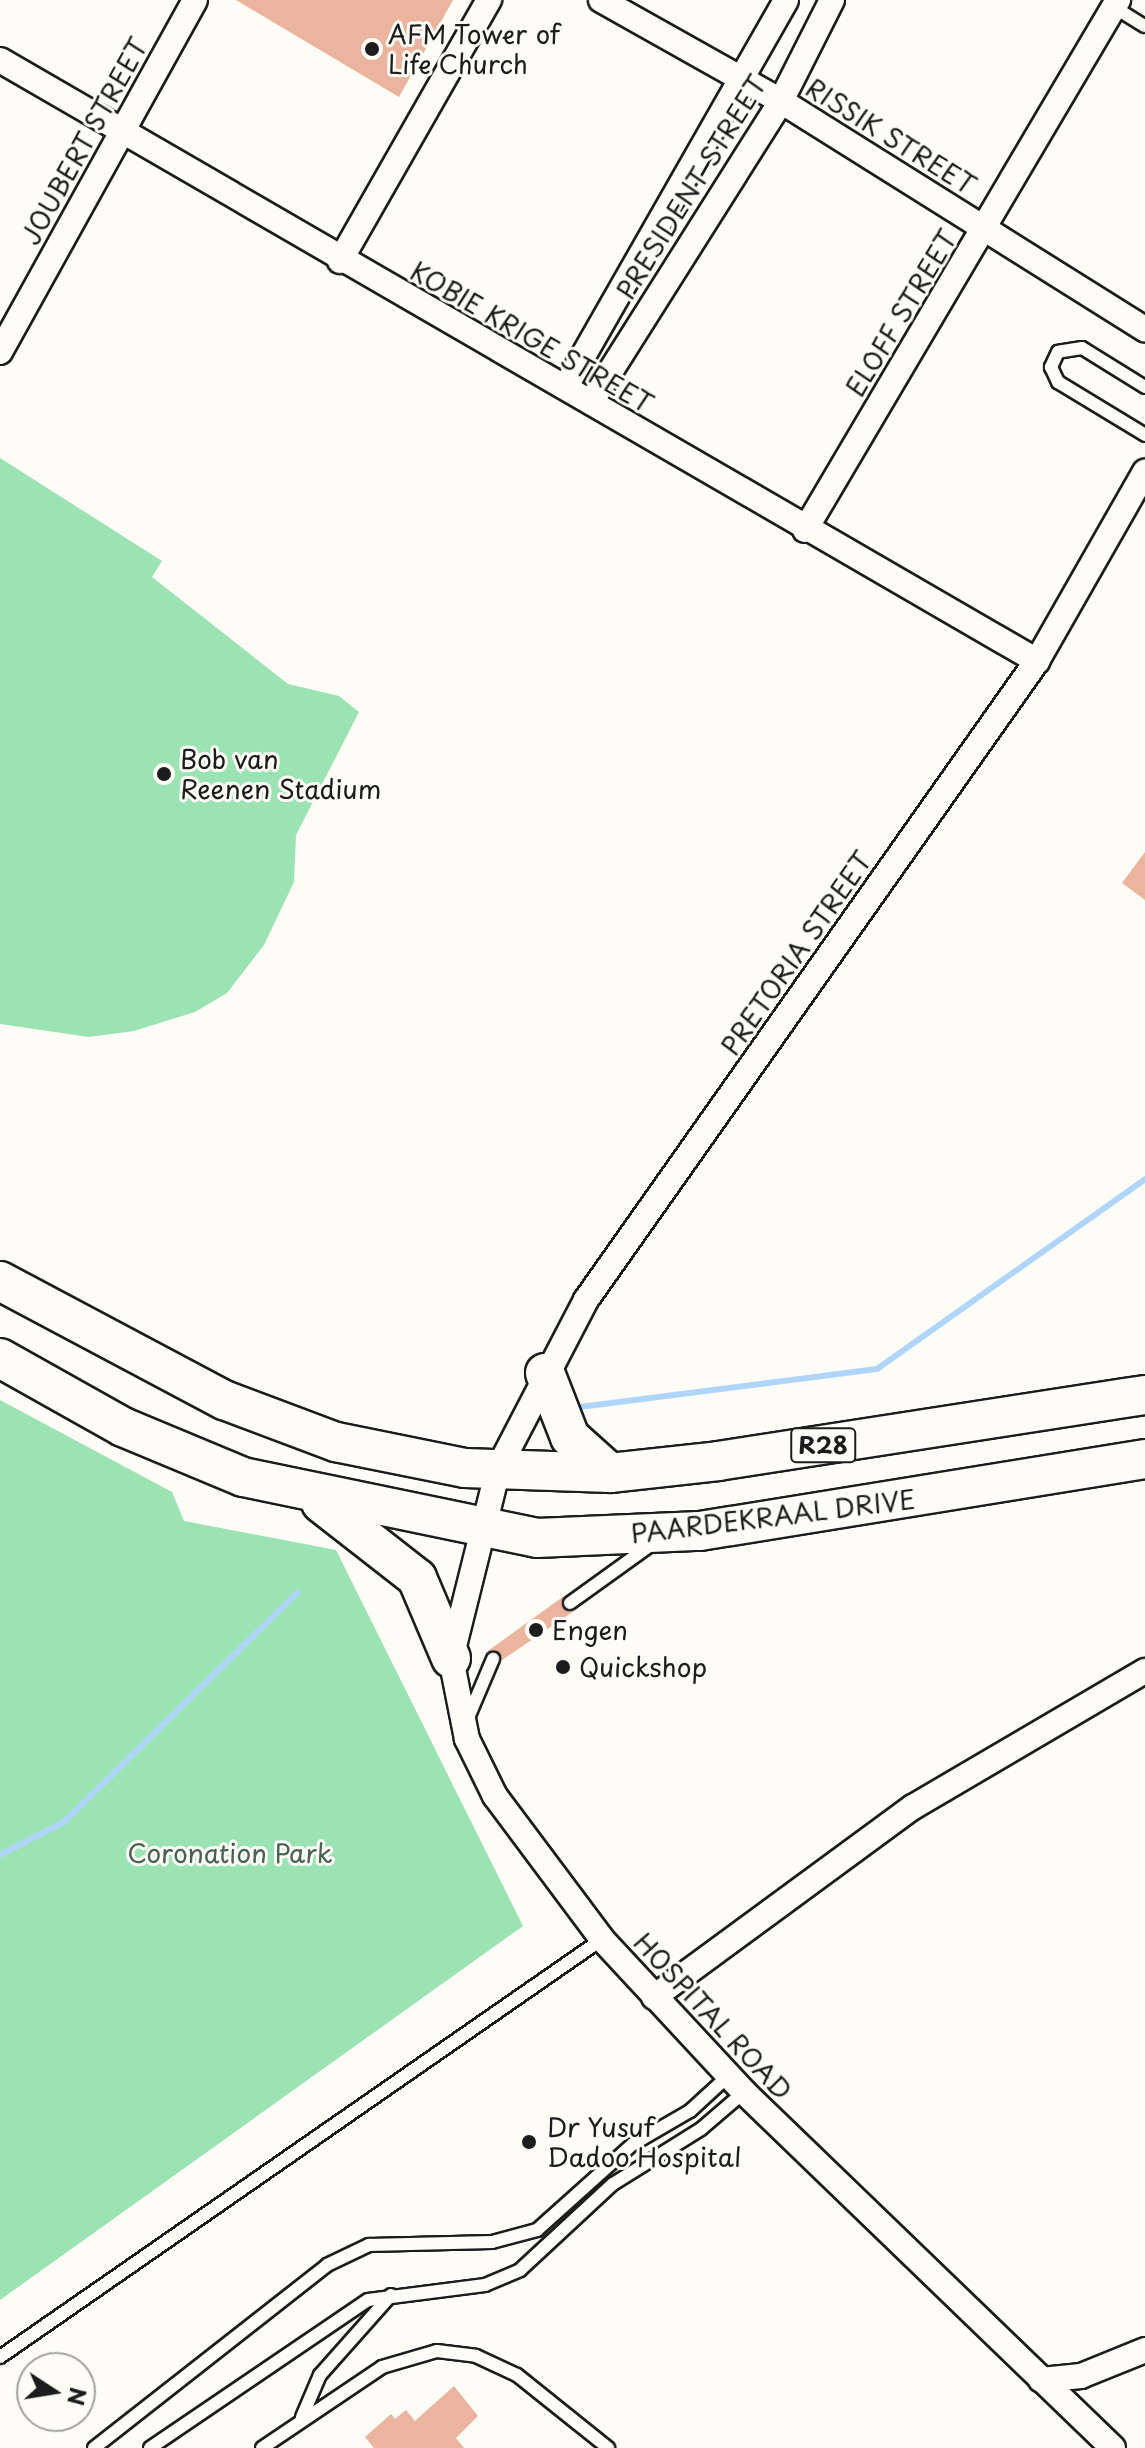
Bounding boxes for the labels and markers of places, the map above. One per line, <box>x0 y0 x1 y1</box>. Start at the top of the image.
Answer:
place label: AFM Tower of Life Church <box>388 18 562 80</box>
marker: AFM Tower of Life Church <box>363 40 381 58</box>
place label: Bob van Reenen Stadium <box>180 743 383 804</box>
marker: Bob van Reenen Stadium <box>155 765 173 783</box>
place label: Engen <box>552 1614 628 1646</box>
marker: Engen <box>527 1621 545 1639</box>
place label: Quickshop <box>579 1651 707 1683</box>
marker: Quickshop <box>554 1658 572 1676</box>
place label: Dr Yusuf Dadoo Hospital <box>547 2111 743 2172</box>
marker: Dr Yusuf Dadoo Hospital <box>518 2131 540 2153</box>

